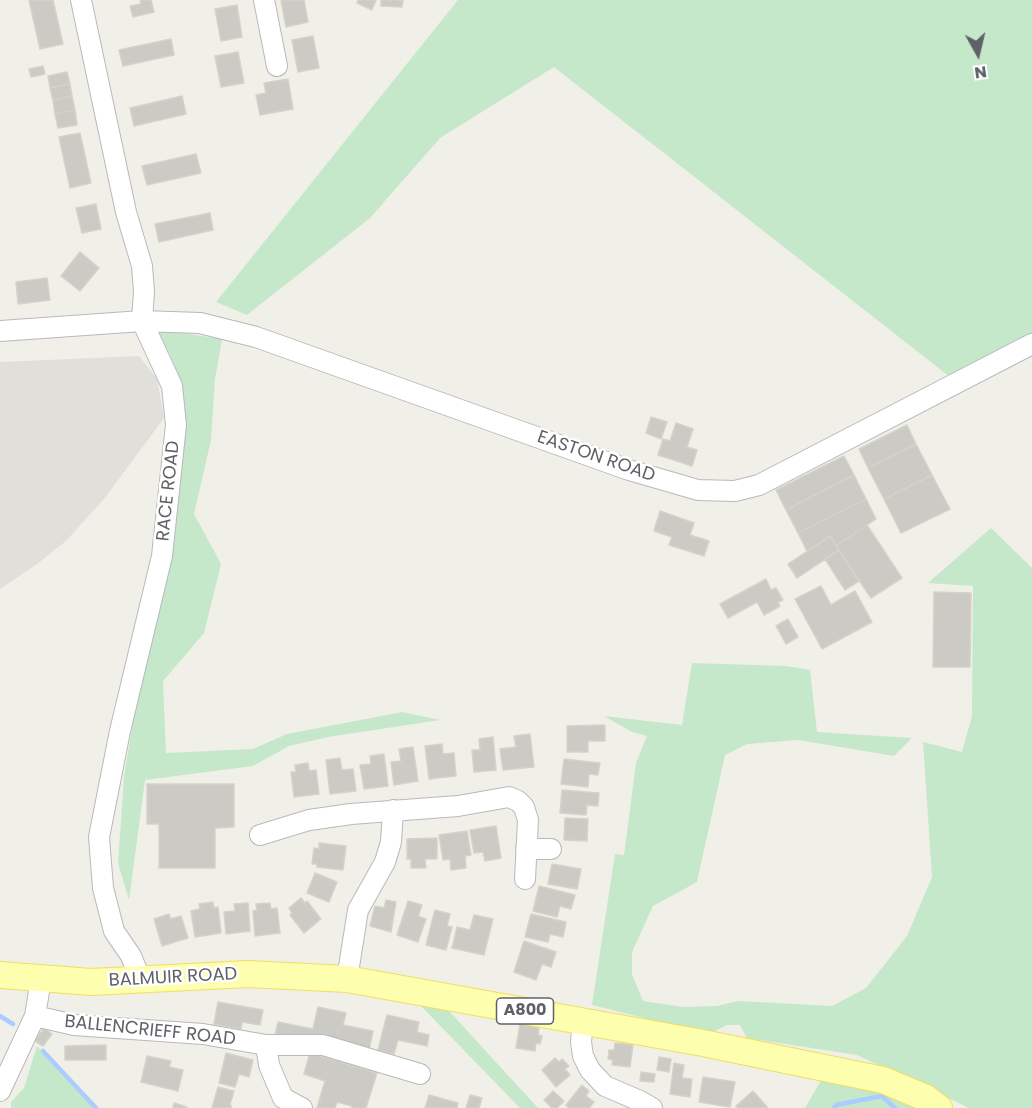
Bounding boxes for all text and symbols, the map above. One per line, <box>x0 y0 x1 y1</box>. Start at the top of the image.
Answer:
north arrow <box>948 24 1008 84</box>
text: N <box>973 60 988 85</box>
street label: EASTON ROAD <box>534 427 658 487</box>
street label: RACE ROAD <box>153 440 185 542</box>
street label: BALMUIR ROAD <box>108 964 238 992</box>
road number: A800 <box>496 998 554 1024</box>
street label: BALLENCRIEFF ROAD <box>63 1011 237 1051</box>

